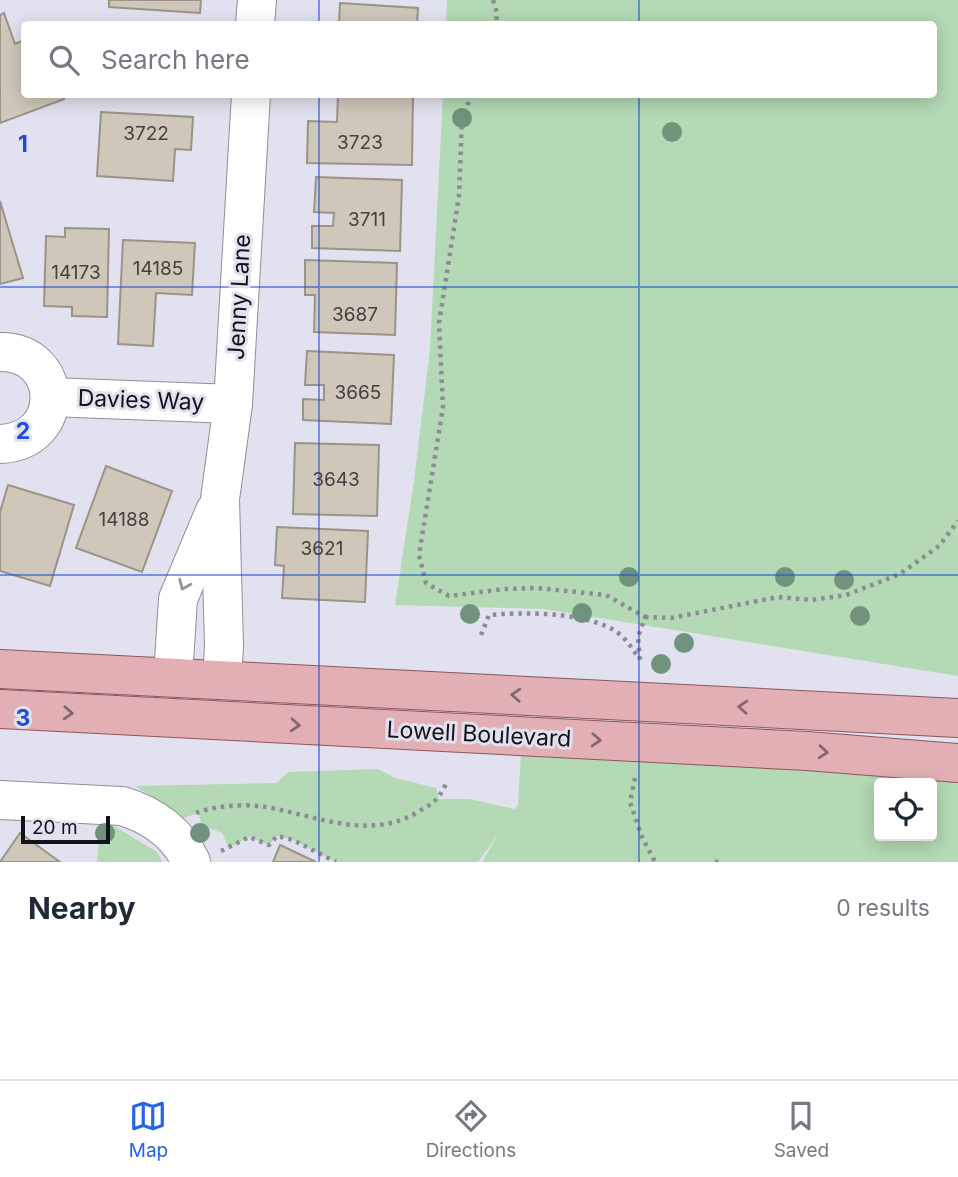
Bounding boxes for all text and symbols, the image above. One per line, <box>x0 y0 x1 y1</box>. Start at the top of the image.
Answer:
search box <box>21 21 937 98</box>
icon: search <box>45 41 83 79</box>
text: Search here <box>101 44 250 75</box>
house number: 3722 <box>123 122 169 145</box>
text: 1 <box>18 130 28 158</box>
house number: 3723 <box>337 131 383 154</box>
house number: 3711 <box>348 208 386 231</box>
street label: Jenny Lane <box>222 234 256 360</box>
house number: 14185 <box>133 257 183 280</box>
house number: 14173 <box>51 261 101 284</box>
house number: 3687 <box>332 303 378 326</box>
house number: 3665 <box>335 381 381 404</box>
street label: Davies Way <box>77 384 205 416</box>
text: 2 <box>16 417 30 445</box>
house number: 3643 <box>312 468 360 491</box>
house number: 14188 <box>99 508 149 531</box>
house number: 3621 <box>301 537 343 560</box>
one-way arrow <box>178 578 192 590</box>
one-way arrow <box>510 688 521 703</box>
one-way arrow <box>737 699 748 714</box>
text: 3 <box>16 704 30 732</box>
one-way arrow <box>63 705 74 720</box>
street label: Lowell Boulevard <box>386 715 572 753</box>
one-way arrow <box>290 717 301 732</box>
one-way arrow <box>591 733 602 748</box>
one-way arrow <box>818 745 829 760</box>
map controls <box>874 778 937 841</box>
button: locate <box>874 778 937 841</box>
scale bar <box>21 813 110 845</box>
text: 20 m <box>32 816 78 839</box>
text: Nearby <box>28 890 136 926</box>
text: 0 results <box>836 894 930 922</box>
tab: Map <box>129 1097 168 1162</box>
tab: Directions <box>426 1097 516 1162</box>
tab: Saved <box>774 1097 829 1162</box>

